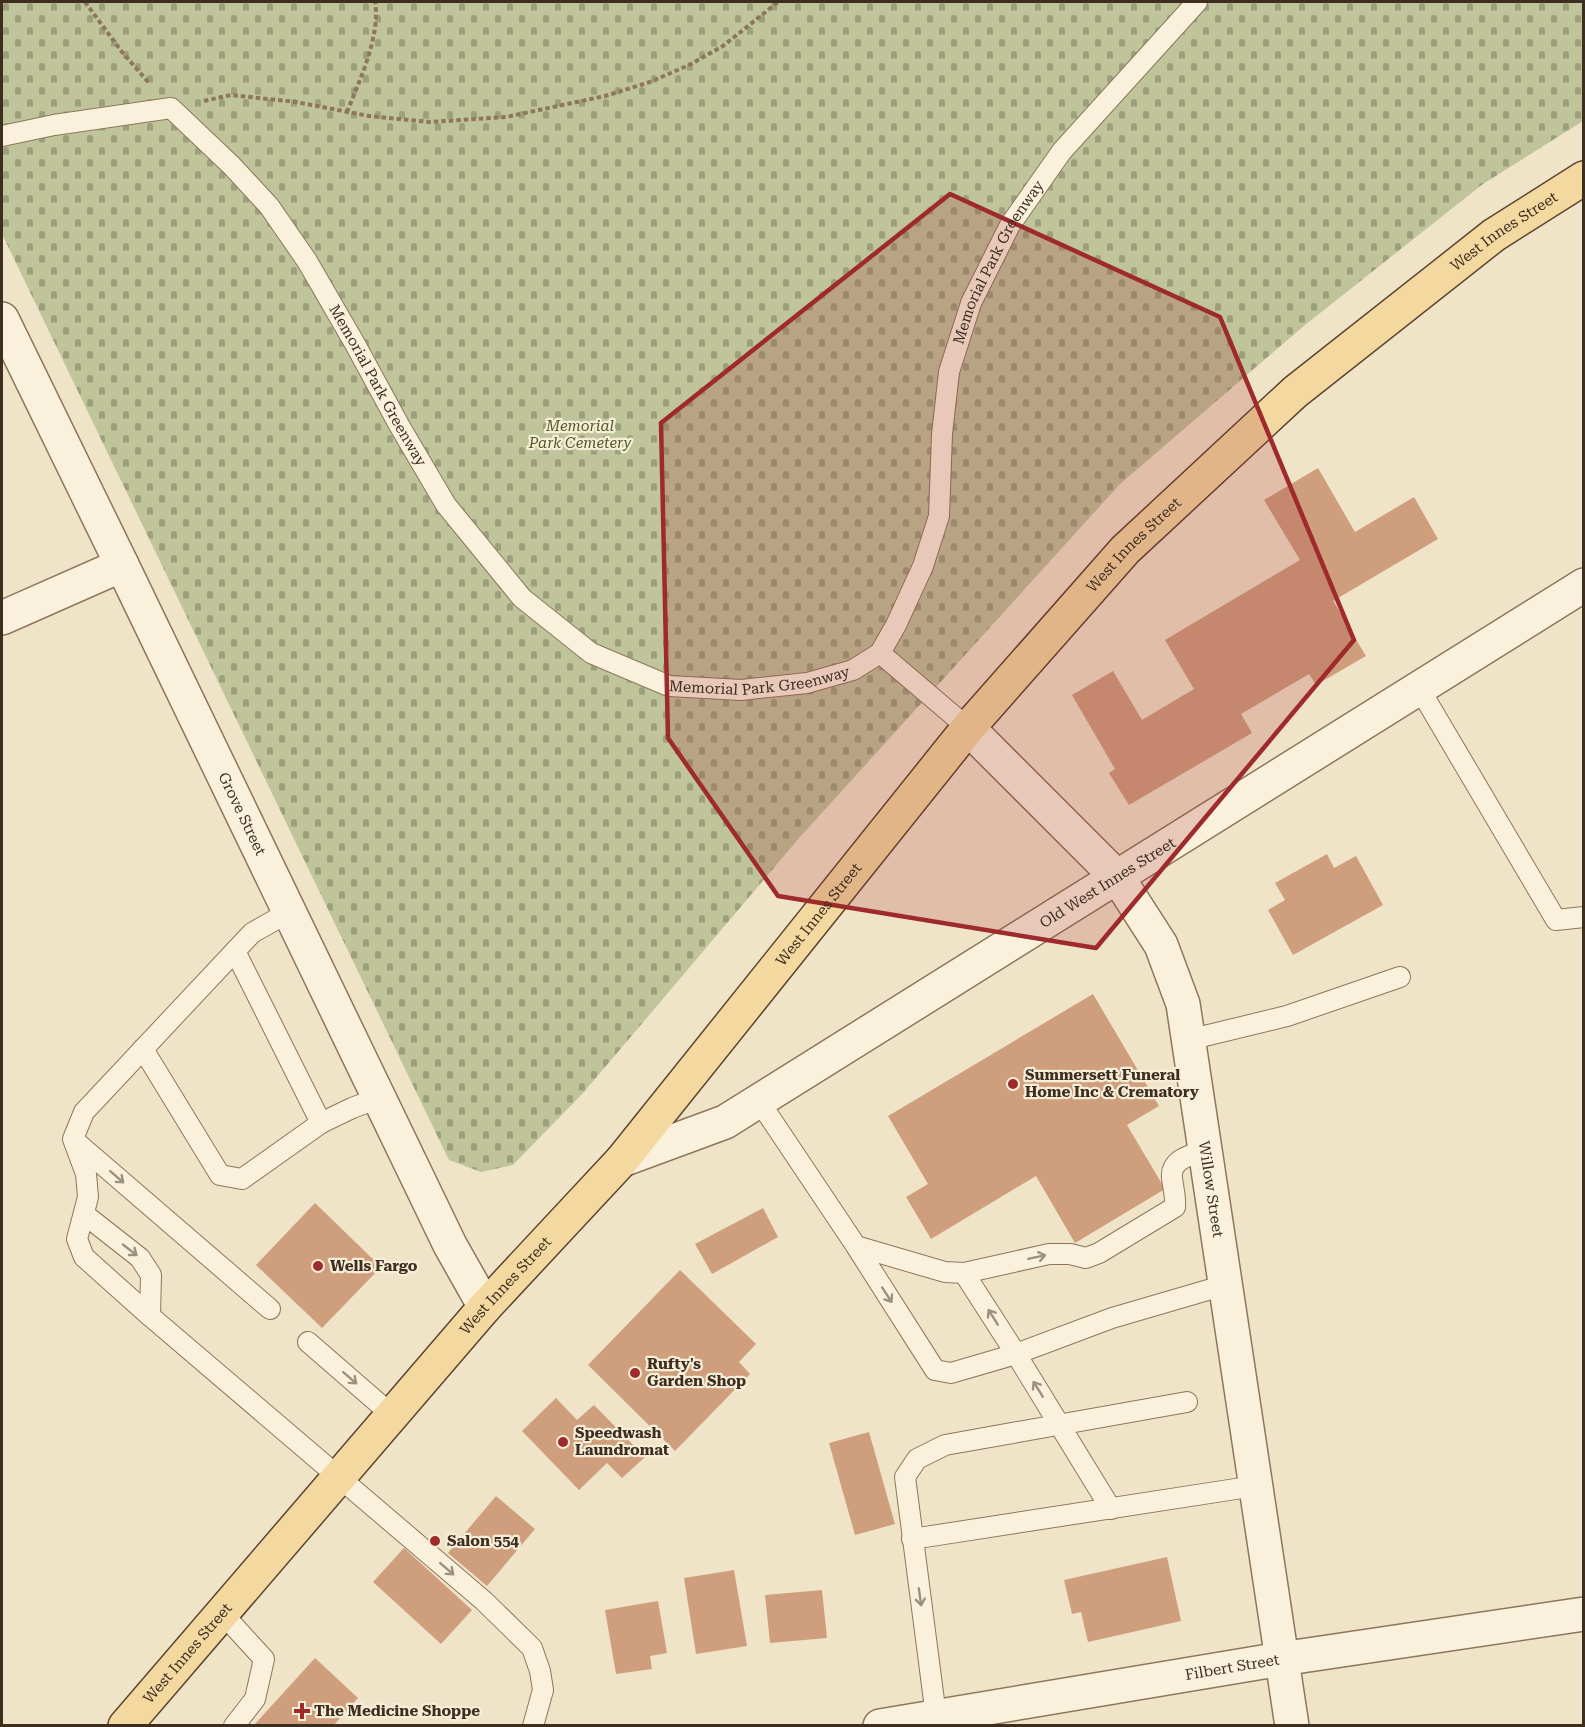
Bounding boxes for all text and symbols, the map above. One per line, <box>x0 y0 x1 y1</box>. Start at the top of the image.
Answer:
street label: Memorial Park Greenway <box>949 177 1048 346</box>
street label: West Innes Street <box>1447 188 1561 275</box>
street label: Memorial Park Greenway <box>325 301 430 470</box>
park label: Memorial Park Cemetery <box>528 417 632 452</box>
street label: West Innes Street <box>1083 493 1185 596</box>
street label: Memorial Park Greenway <box>669 662 852 699</box>
street label: Grove Street <box>214 769 270 859</box>
street label: Old West Innes Street <box>1036 833 1179 932</box>
street label: West Innes Street <box>772 859 866 969</box>
place label: Summersett Funeral Home Inc & Crematory <box>1025 1066 1199 1101</box>
marker: Summersett Funeral Home Inc & Crematory <box>1006 1077 1020 1091</box>
street label: Willow Street <box>1195 1140 1227 1239</box>
one-way arrow <box>109 1170 124 1184</box>
street label: West Innes Street <box>456 1233 555 1338</box>
one-way arrow <box>121 1243 137 1256</box>
one-way arrow <box>1027 1251 1047 1262</box>
place label: Wells Fargo <box>330 1257 418 1275</box>
marker: Wells Fargo <box>311 1259 325 1273</box>
one-way arrow <box>881 1286 893 1303</box>
one-way arrow <box>986 1309 998 1326</box>
place label: Rufty's Garden Shop <box>647 1355 746 1390</box>
marker: Rufty's Garden Shop <box>628 1366 642 1380</box>
one-way arrow <box>342 1371 357 1385</box>
one-way arrow <box>1031 1381 1043 1398</box>
place label: Speedwash Laundromat <box>575 1424 669 1459</box>
marker: Speedwash Laundromat <box>556 1435 570 1449</box>
place label: Salon 554 <box>447 1532 520 1550</box>
marker: Salon 554 <box>428 1534 442 1548</box>
one-way arrow <box>439 1562 454 1576</box>
one-way arrow <box>915 1586 926 1606</box>
street label: West Innes Street <box>139 1599 236 1707</box>
street label: Filbert Street <box>1184 1650 1281 1684</box>
place label: The Medicine Shoppe <box>314 1702 480 1720</box>
marker: The Medicine Shoppe <box>295 1704 309 1718</box>

